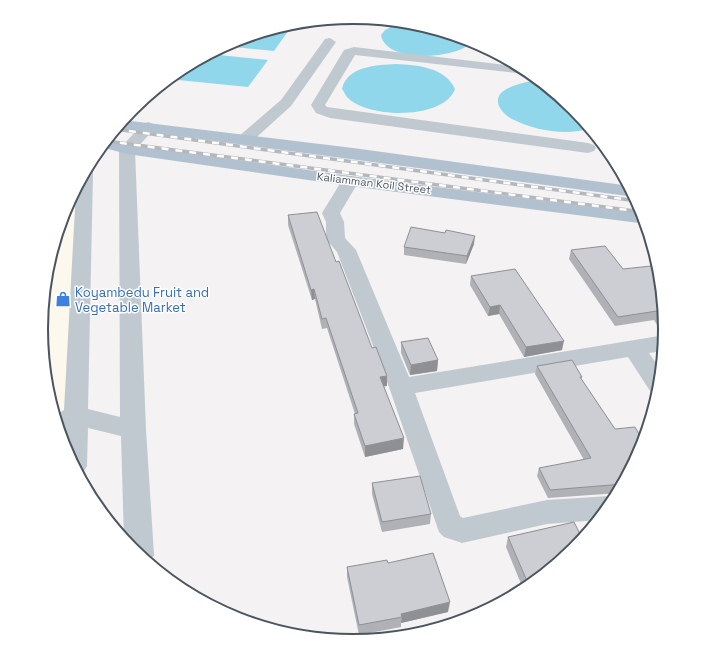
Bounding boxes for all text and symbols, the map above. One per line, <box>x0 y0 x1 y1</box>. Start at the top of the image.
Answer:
street label: Kaliamman Koil Street <box>316 169 432 197</box>
place label: Koyambedu Fruit and Vegetable Market <box>75 284 209 316</box>
shop icon: Koyambedu Fruit and Vegetable Market <box>54 290 72 308</box>

